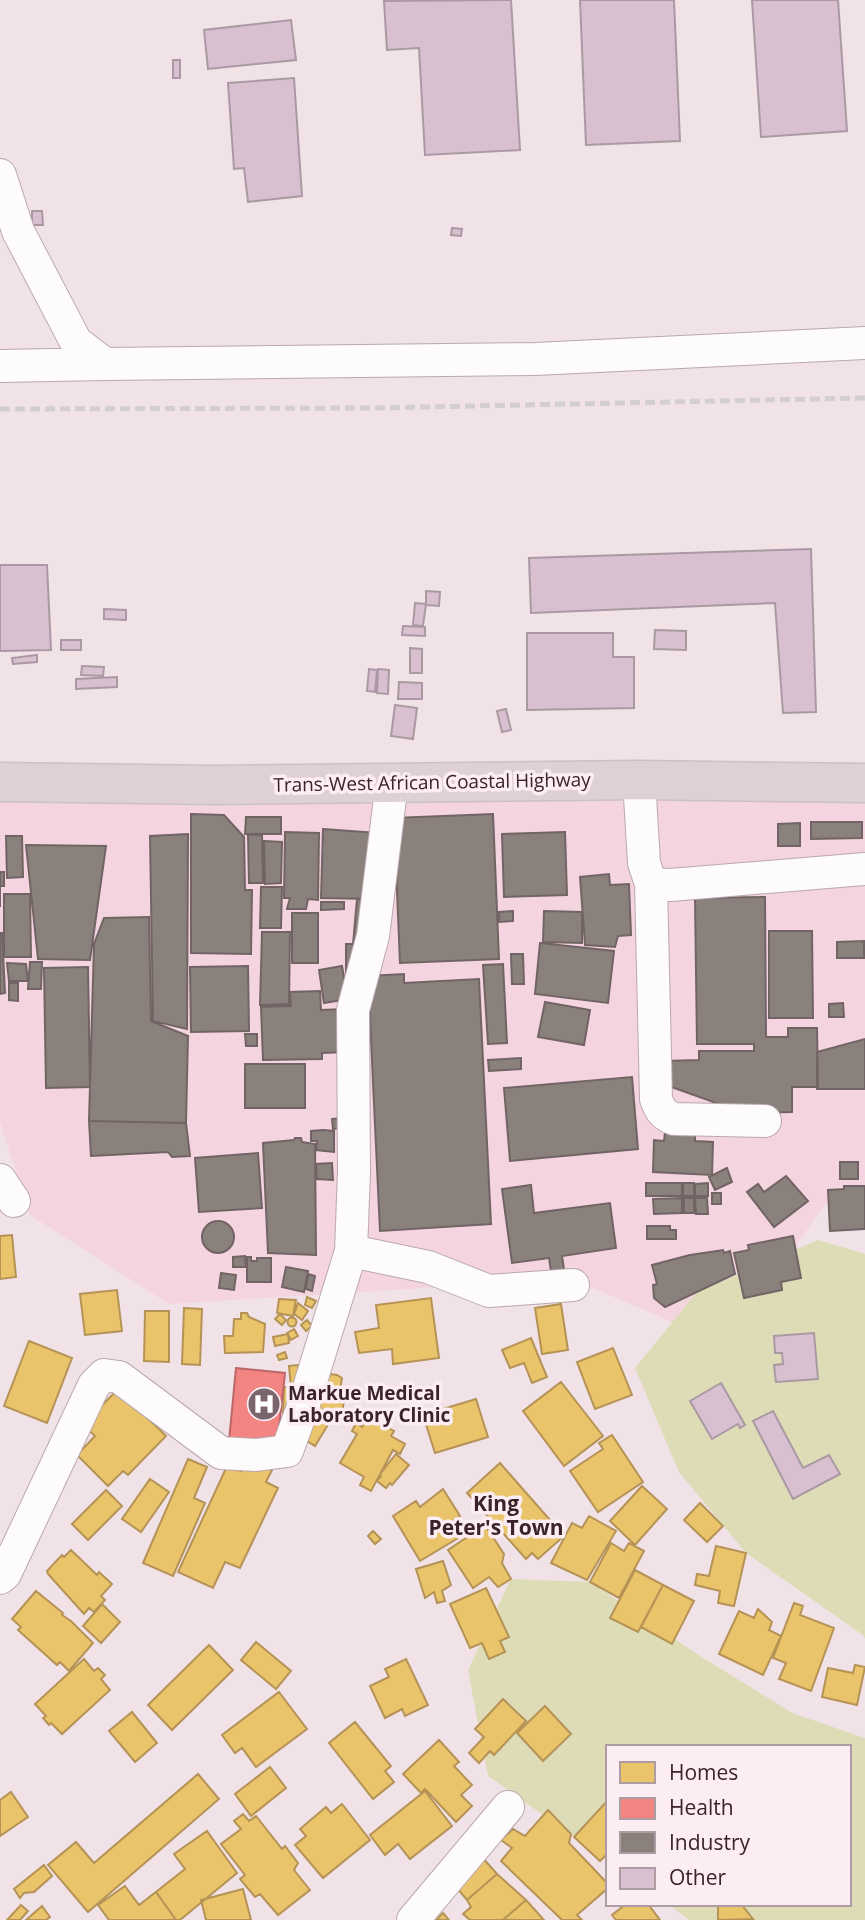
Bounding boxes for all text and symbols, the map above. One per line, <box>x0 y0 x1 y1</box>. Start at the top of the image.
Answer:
street label: Trans-West African Coastal Highway <box>273 766 591 798</box>
place label: Markue Medical Laboratory Clinic <box>288 1380 450 1428</box>
hospital icon: Markue Medical Laboratory Clinic <box>245 1385 283 1423</box>
district label: King Peter's Town <box>428 1489 564 1541</box>
legend <box>606 1745 851 1906</box>
text: Homes <box>669 1758 738 1786</box>
text: Health <box>669 1793 734 1821</box>
text: Industry <box>669 1828 751 1856</box>
text: Other <box>669 1863 726 1891</box>

